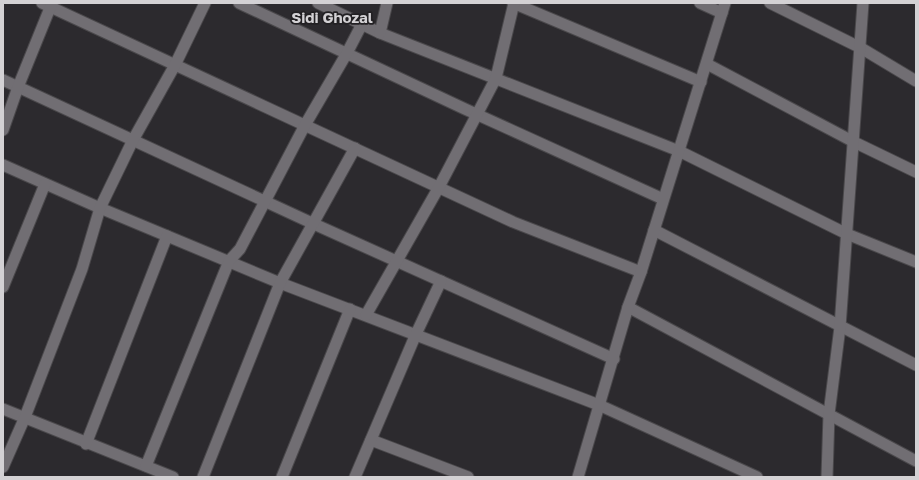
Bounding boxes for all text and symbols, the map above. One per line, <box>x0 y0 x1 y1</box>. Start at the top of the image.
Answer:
district label: Sidi Ghozal <box>291 8 373 26</box>

